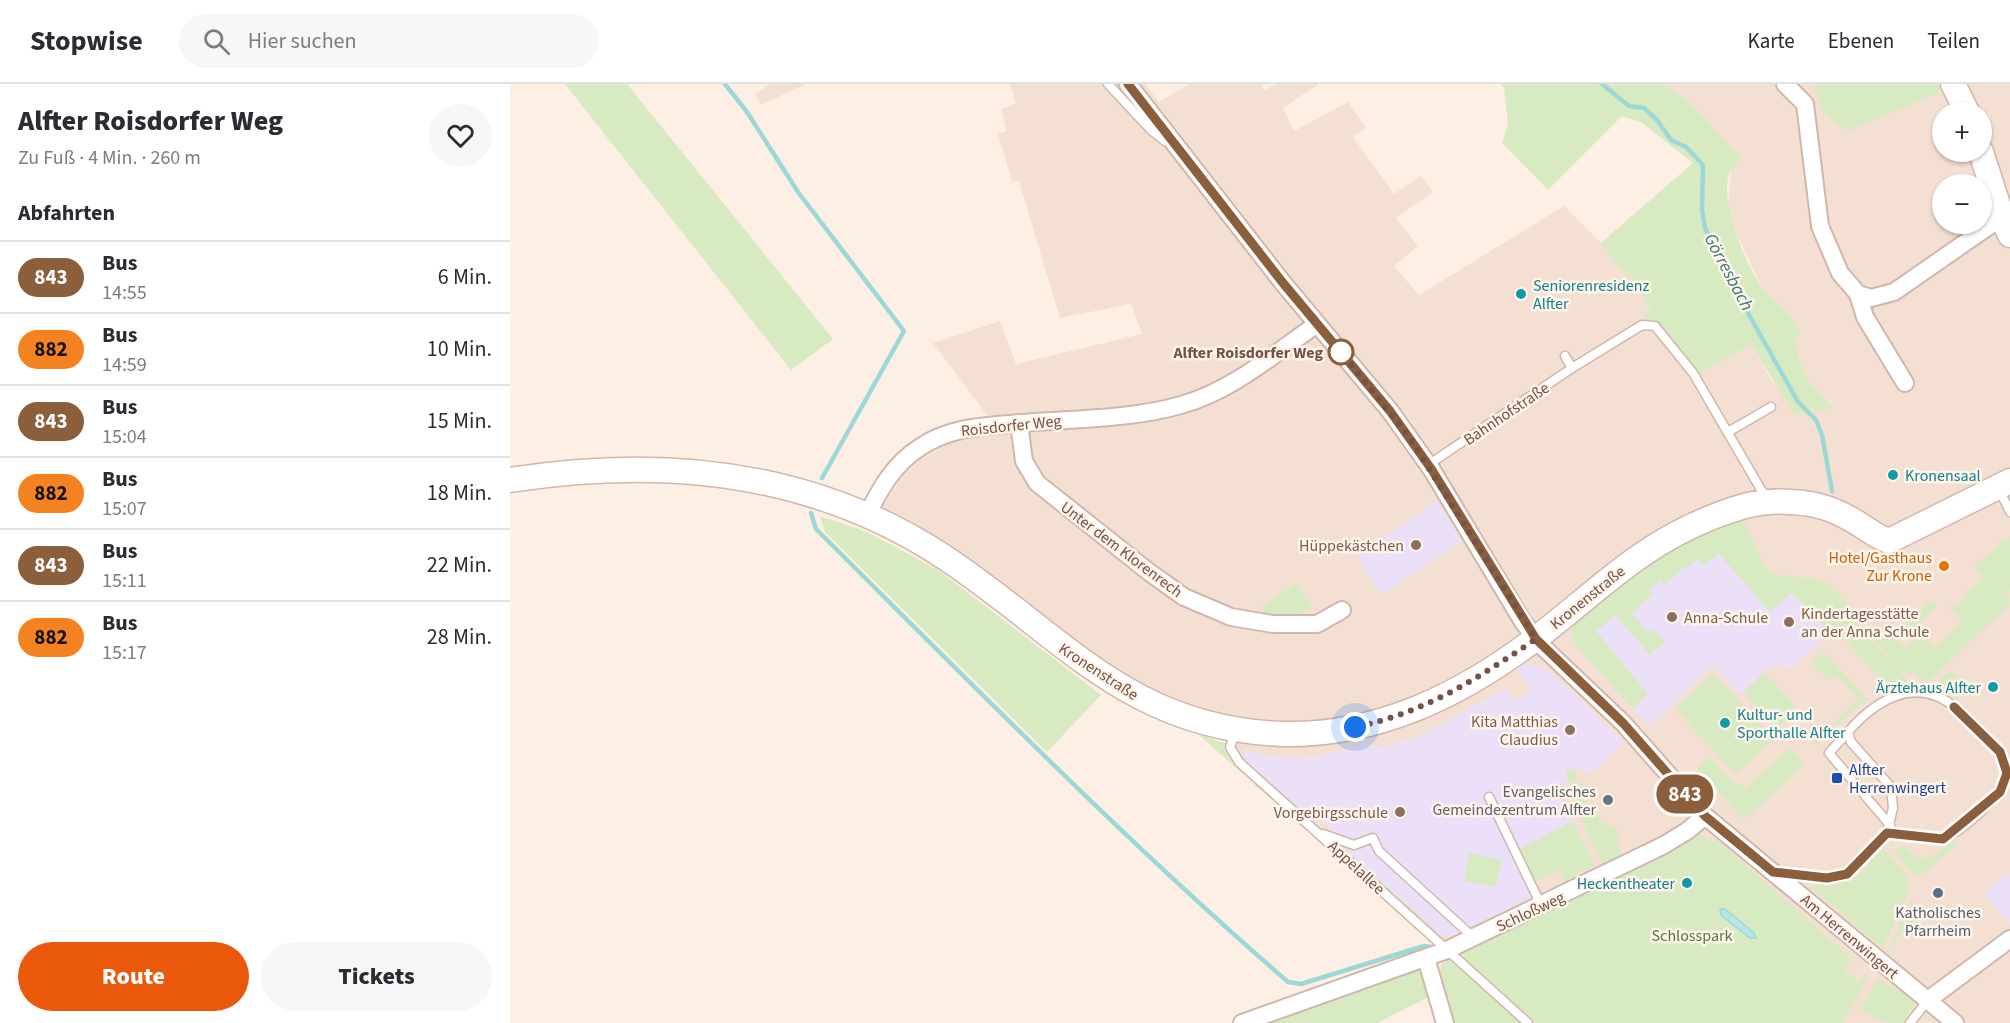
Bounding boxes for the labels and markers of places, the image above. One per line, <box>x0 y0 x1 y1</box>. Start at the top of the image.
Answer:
place label: Seniorenresidenz Alfter <box>1533 275 1649 315</box>
marker: Seniorenresidenz Alfter <box>1514 287 1528 301</box>
marker: Alfter Roisdorfer Weg <box>1328 339 1354 365</box>
place label: Alfter Roisdorfer Weg <box>1172 342 1323 364</box>
place label: Kronensaal <box>1905 465 1981 487</box>
marker: Kronensaal <box>1886 468 1900 482</box>
place label: Hüppekästchen <box>1299 535 1404 557</box>
marker: Hüppekästchen <box>1409 538 1423 552</box>
place label: Hotel/Gasthaus Zur Krone <box>1829 547 1932 587</box>
marker: Hotel/Gasthaus Zur Krone <box>1937 559 1951 573</box>
place label: Kindertagesstätte an der Anna Schule <box>1801 603 1929 643</box>
place label: Anna-Schule <box>1684 607 1768 629</box>
marker: Anna-Schule <box>1665 610 1679 624</box>
marker: Kindertagesstätte an der Anna Schule <box>1782 615 1796 629</box>
place label: Ärztehaus Alfter <box>1876 677 1981 699</box>
marker: Ärztehaus Alfter <box>1986 680 2000 694</box>
place label: Kultur- und Sporthalle Alfter <box>1737 704 1846 744</box>
place label: Kita Matthias Claudius <box>1471 711 1558 751</box>
marker: Kultur- und Sporthalle Alfter <box>1718 716 1732 730</box>
marker: Kita Matthias Claudius <box>1563 723 1577 737</box>
place label: Alfter Herrenwingert <box>1849 759 1947 799</box>
marker: Alfter Herrenwingert <box>1830 771 1844 785</box>
place label: Evangelisches Gemeindezentrum Alfter <box>1432 781 1596 821</box>
marker: Evangelisches Gemeindezentrum Alfter <box>1601 793 1615 807</box>
place label: Vorgebirgsschule <box>1274 802 1388 824</box>
marker: Vorgebirgsschule <box>1393 805 1407 819</box>
place label: Heckentheater <box>1577 873 1675 895</box>
marker: Heckentheater <box>1680 876 1694 890</box>
marker: Katholisches Pfarrheim <box>1931 886 1945 900</box>
place label: Katholisches Pfarrheim <box>1895 902 1981 942</box>

